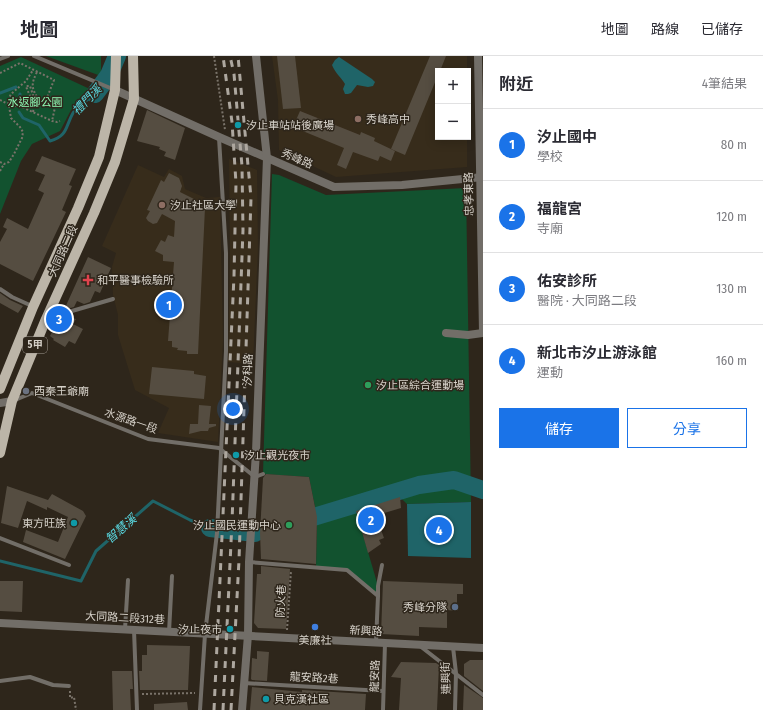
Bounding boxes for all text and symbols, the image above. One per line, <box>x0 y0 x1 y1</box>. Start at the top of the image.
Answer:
text: 地圖 <box>20 18 58 41</box>
text: 地圖 <box>601 21 629 38</box>
text: 路線 <box>651 21 679 38</box>
text: 已儲存 <box>701 21 743 38</box>
map controls <box>435 68 471 140</box>
button: + <box>435 68 471 104</box>
text: 附近 <box>499 74 533 95</box>
text: 4筆結果 <box>702 76 747 91</box>
water label: 禮門溪 <box>69 81 106 118</box>
park label: 水返腳公園 <box>8 96 63 109</box>
button: − <box>435 104 471 140</box>
place label: 秀峰高中 <box>366 113 410 126</box>
marker: 秀峰高中 <box>353 114 363 124</box>
place label: 汐止車站站後廣場 <box>246 119 334 132</box>
marker: 汐止車站站後廣場 <box>233 120 243 130</box>
text: 汐止國中 <box>537 128 597 146</box>
text: 1 <box>509 137 515 152</box>
text: 80 m <box>721 137 747 152</box>
street label: 秀峰路 <box>279 147 315 171</box>
text: 學校 <box>537 149 563 164</box>
street label: 忠孝東路 <box>462 172 476 216</box>
place label: 汐止社區大學 <box>170 199 236 212</box>
marker: 汐止社區大學 <box>157 200 167 210</box>
text: 福龍宮 <box>537 200 582 218</box>
text: 2 <box>509 209 515 224</box>
text: 120 m <box>716 209 747 224</box>
text: 寺廟 <box>537 221 563 236</box>
street label: 大同路二段 <box>46 223 80 279</box>
text: 佑安診所 <box>537 272 597 290</box>
marker: 和平醫事檢驗所 <box>82 274 94 286</box>
place label: 和平醫事檢驗所 <box>97 274 174 287</box>
text: 3 <box>509 281 515 296</box>
text: 130 m <box>716 281 747 296</box>
pin: 1 <box>156 290 182 320</box>
text: 醫院 · 大同路二段 <box>537 293 637 308</box>
pin: 3 <box>46 304 72 334</box>
road number: 5甲 <box>23 337 47 353</box>
text: 新北市汐止游泳館 <box>537 344 657 362</box>
street label: 汐科路 <box>241 353 255 387</box>
text: 4 <box>509 353 515 368</box>
text: 160 m <box>716 353 747 368</box>
text: 運動 <box>537 365 563 380</box>
place label: 汐止區綜合運動場 <box>376 379 464 392</box>
marker: 汐止區綜合運動場 <box>363 380 373 390</box>
place label: 西秦王爺廟 <box>34 385 89 398</box>
marker: 西秦王爺廟 <box>21 386 31 396</box>
your location <box>223 399 243 419</box>
street label: 水源路一段 <box>103 406 159 436</box>
button: 儲存 <box>499 408 619 448</box>
button: 分享 <box>627 408 747 448</box>
place label: 汐止觀光夜市 <box>244 449 310 462</box>
marker: 汐止觀光夜市 <box>231 450 241 460</box>
pin: 2 <box>358 505 384 535</box>
water label: 智慧溪 <box>103 511 141 546</box>
pin: 4 <box>426 515 452 545</box>
place label: 東方旺族 <box>22 517 66 530</box>
marker: 東方旺族 <box>69 518 79 528</box>
place label: 汐止國民運動中心 <box>193 519 281 532</box>
marker: 汐止國民運動中心 <box>284 520 294 530</box>
street label: 防火巷 <box>274 584 288 618</box>
place label: 秀峰分隊 <box>403 601 447 614</box>
marker: 秀峰分隊 <box>450 602 460 612</box>
street label: 大同路二段312巷 <box>85 609 165 627</box>
marker: 美廉社 <box>310 622 320 632</box>
place label: 汐止夜市 <box>178 623 222 636</box>
marker: 汐止夜市 <box>225 624 235 634</box>
street label: 新興路 <box>349 624 383 638</box>
place label: 美廉社 <box>299 634 332 647</box>
street label: 龍安路 <box>368 659 382 693</box>
street label: 連興街 <box>439 661 453 695</box>
street label: 龍安路2巷 <box>289 670 339 686</box>
place label: 貝克漢社區 <box>274 693 329 706</box>
marker: 貝克漢社區 <box>261 694 271 704</box>

